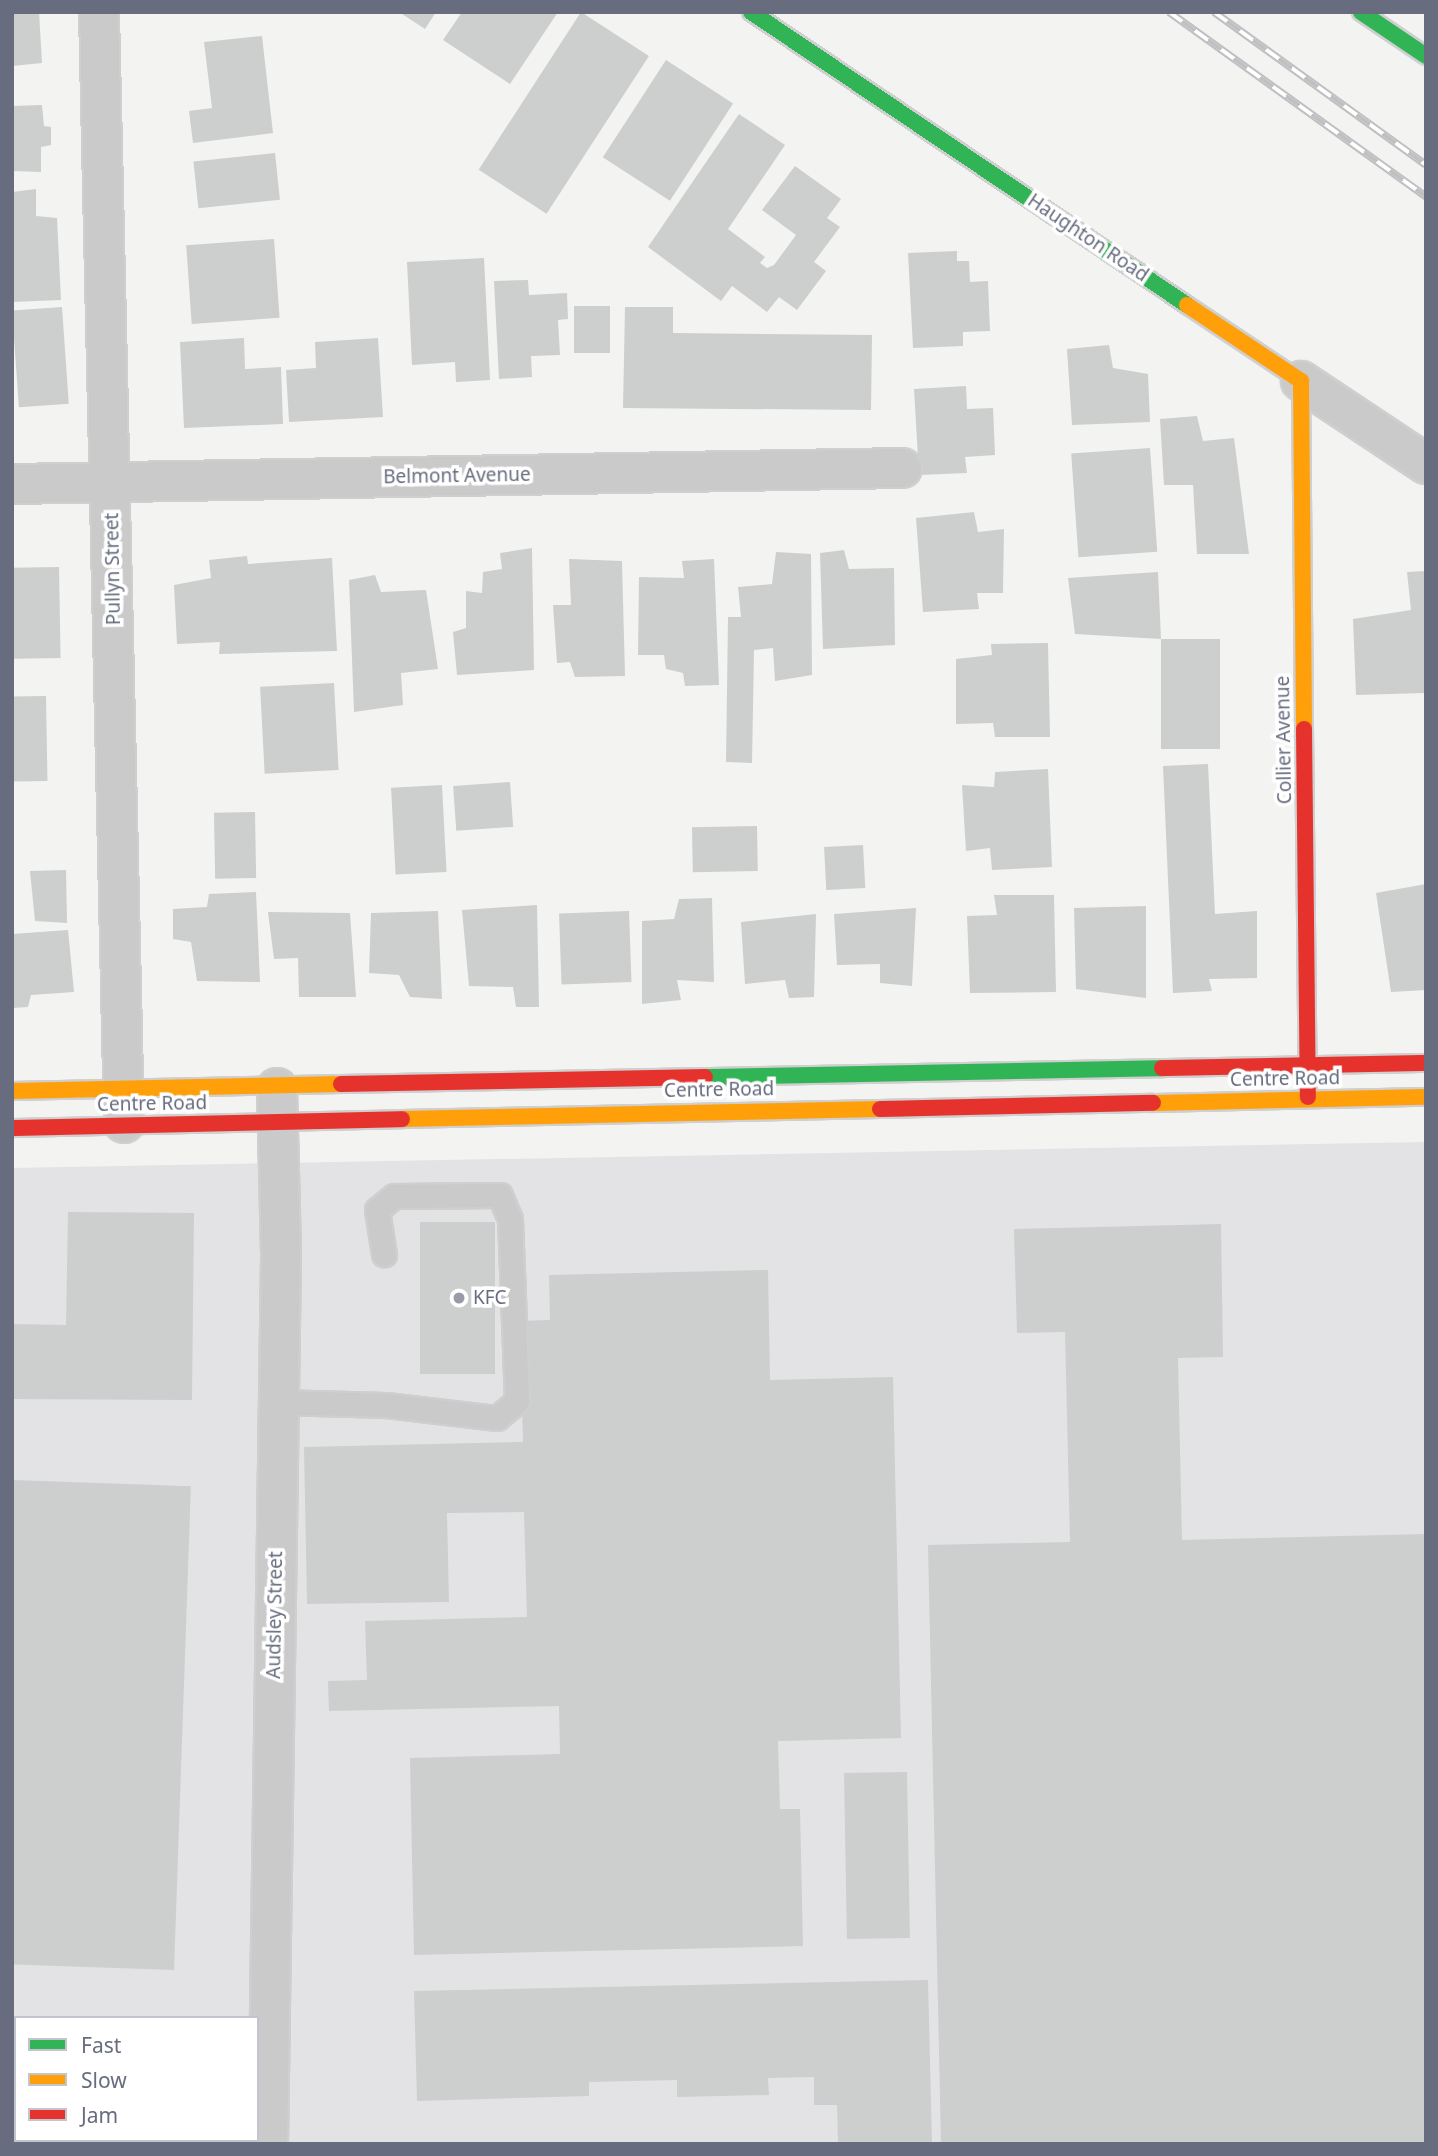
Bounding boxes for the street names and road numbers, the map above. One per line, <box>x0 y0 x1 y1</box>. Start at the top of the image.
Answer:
street label: Haughton Road <box>1023 189 1153 287</box>
street label: Belmont Avenue <box>383 463 531 489</box>
street label: Pullyn Street <box>101 513 125 625</box>
street label: Collier Avenue <box>1271 676 1297 804</box>
street label: Centre Road <box>1230 1067 1340 1091</box>
street label: Centre Road <box>664 1078 774 1102</box>
street label: Centre Road <box>97 1092 207 1116</box>
street label: Audsley Street <box>262 1551 288 1679</box>

